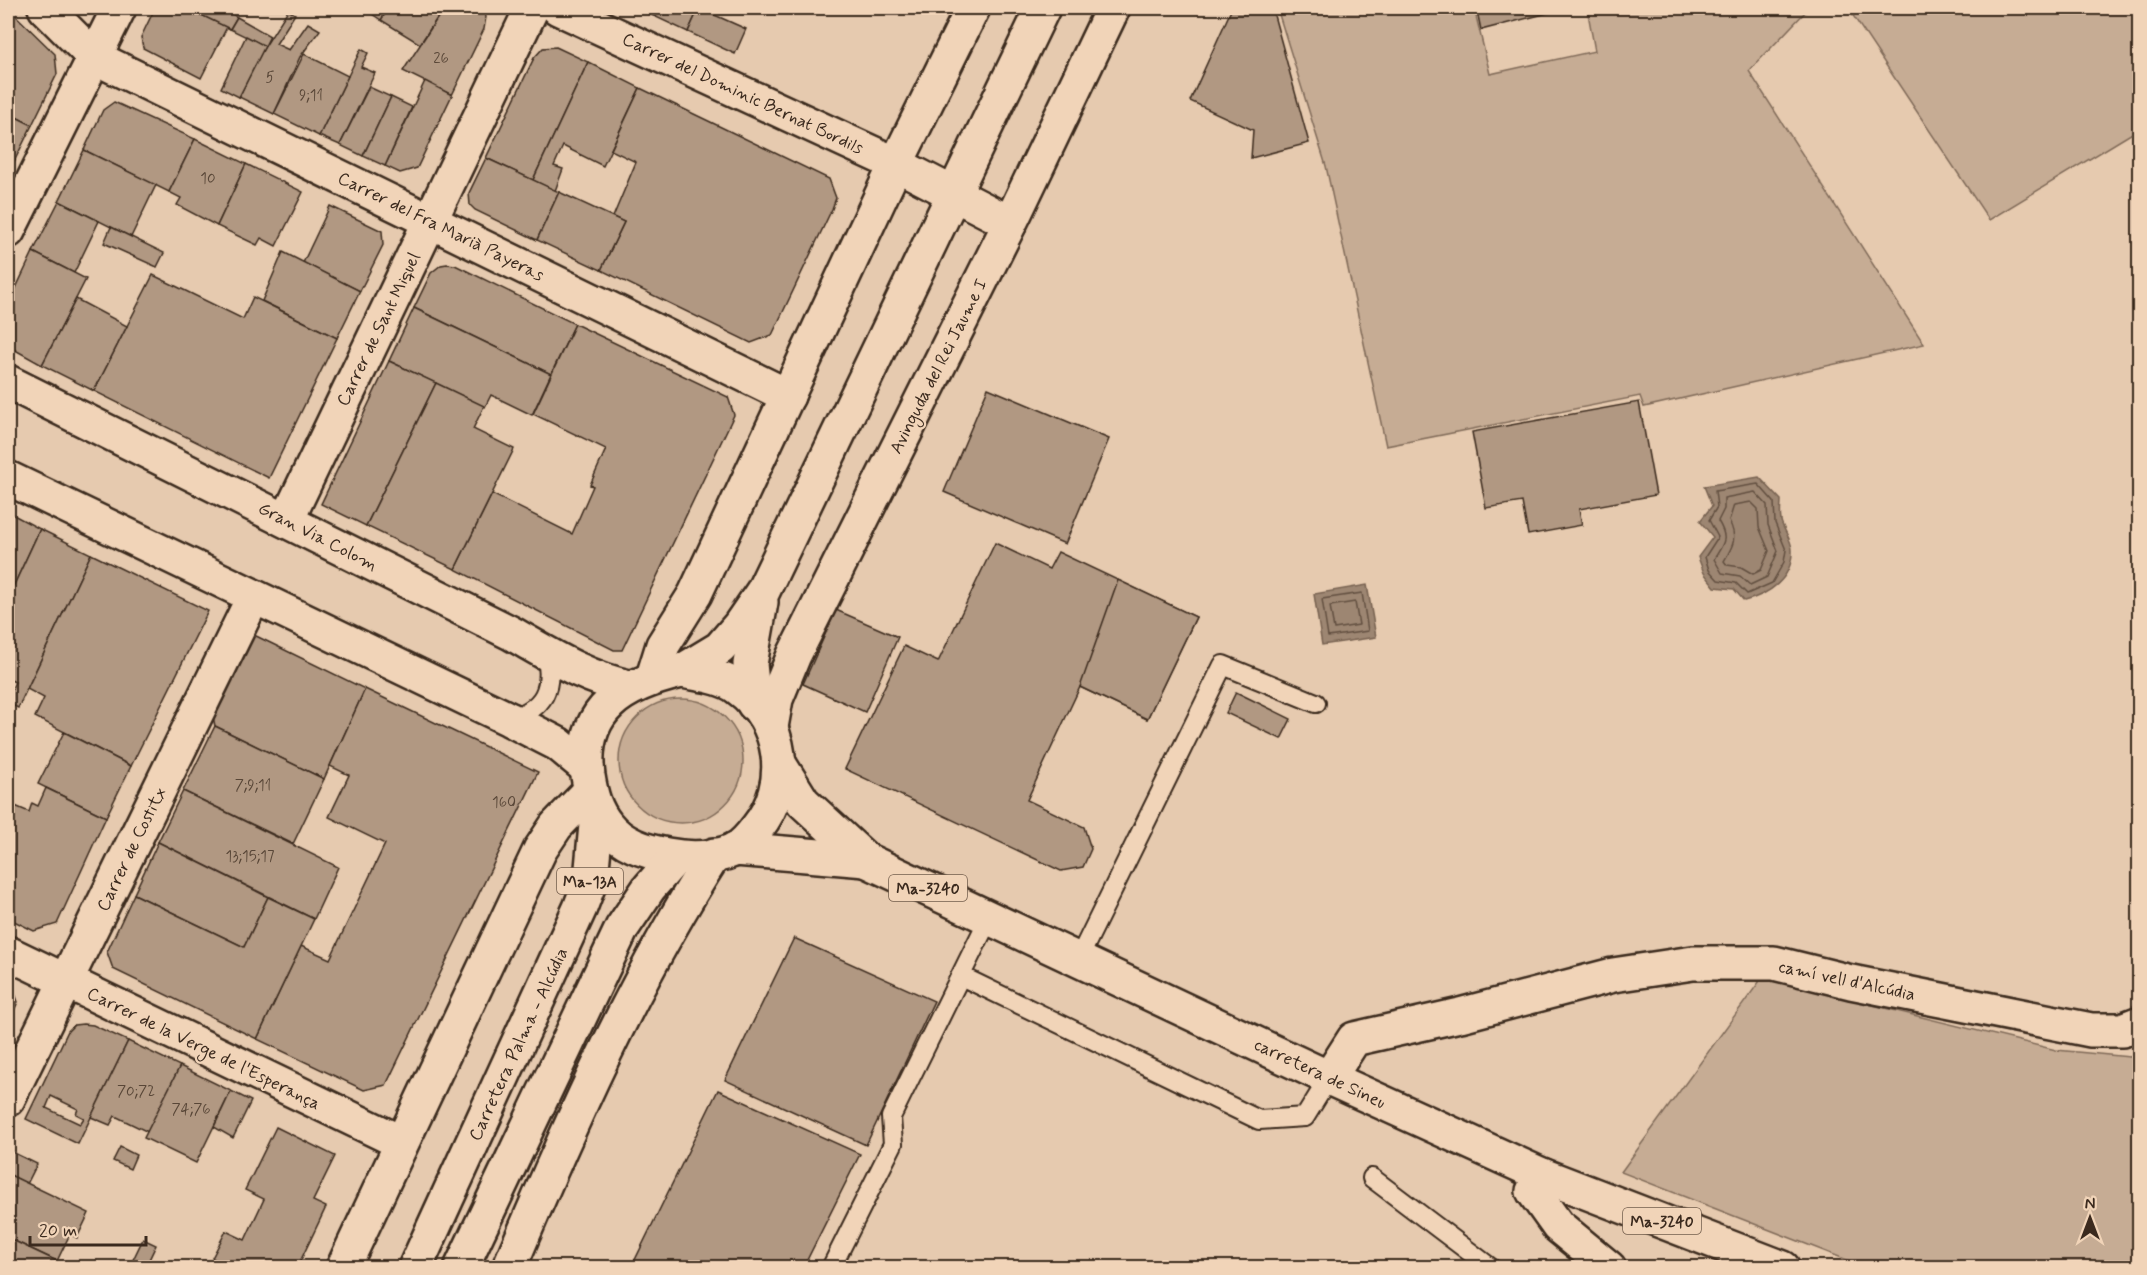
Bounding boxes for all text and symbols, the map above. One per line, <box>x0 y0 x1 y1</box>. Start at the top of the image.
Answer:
street label: Carrer del Dominic Bernat Bordils <box>618 27 867 161</box>
house number: 26 <box>433 49 449 69</box>
house number: 5 <box>265 68 275 88</box>
house number: 9;11 <box>299 86 323 106</box>
street label: Carrer del Fra Marià Payeras <box>333 166 548 287</box>
house number: 10 <box>200 169 216 189</box>
street label: Carrer de Sant Miquel <box>331 249 427 410</box>
street label: Avinguda del Rei Jaume I <box>884 275 994 459</box>
street label: Gran Via Colom <box>254 497 381 577</box>
house number: 7;9;11 <box>235 776 271 796</box>
street label: Carrer de Costitx <box>91 783 172 916</box>
house number: 160 <box>492 793 516 813</box>
house number: 13;15;17 <box>226 847 275 867</box>
road number: Ma-13A <box>557 868 623 894</box>
road number: Ma-3240 <box>889 875 967 901</box>
street label: Carretera Palma - Alcúdia <box>463 944 574 1145</box>
street label: camí vell d'Alcúdia <box>1776 955 1917 1007</box>
street label: Carrer de la Verge de l'Esperança <box>82 982 324 1117</box>
street label: carretera de Sineu <box>1250 1033 1389 1115</box>
house number: 70;72 <box>117 1082 155 1102</box>
house number: 74;76 <box>171 1100 211 1120</box>
north arrow <box>2060 1188 2120 1248</box>
text: N <box>2085 1194 2095 1215</box>
road number: Ma-3240 <box>1623 1208 1701 1234</box>
scale bar <box>30 1209 146 1247</box>
text: 20 m <box>39 1219 77 1243</box>

